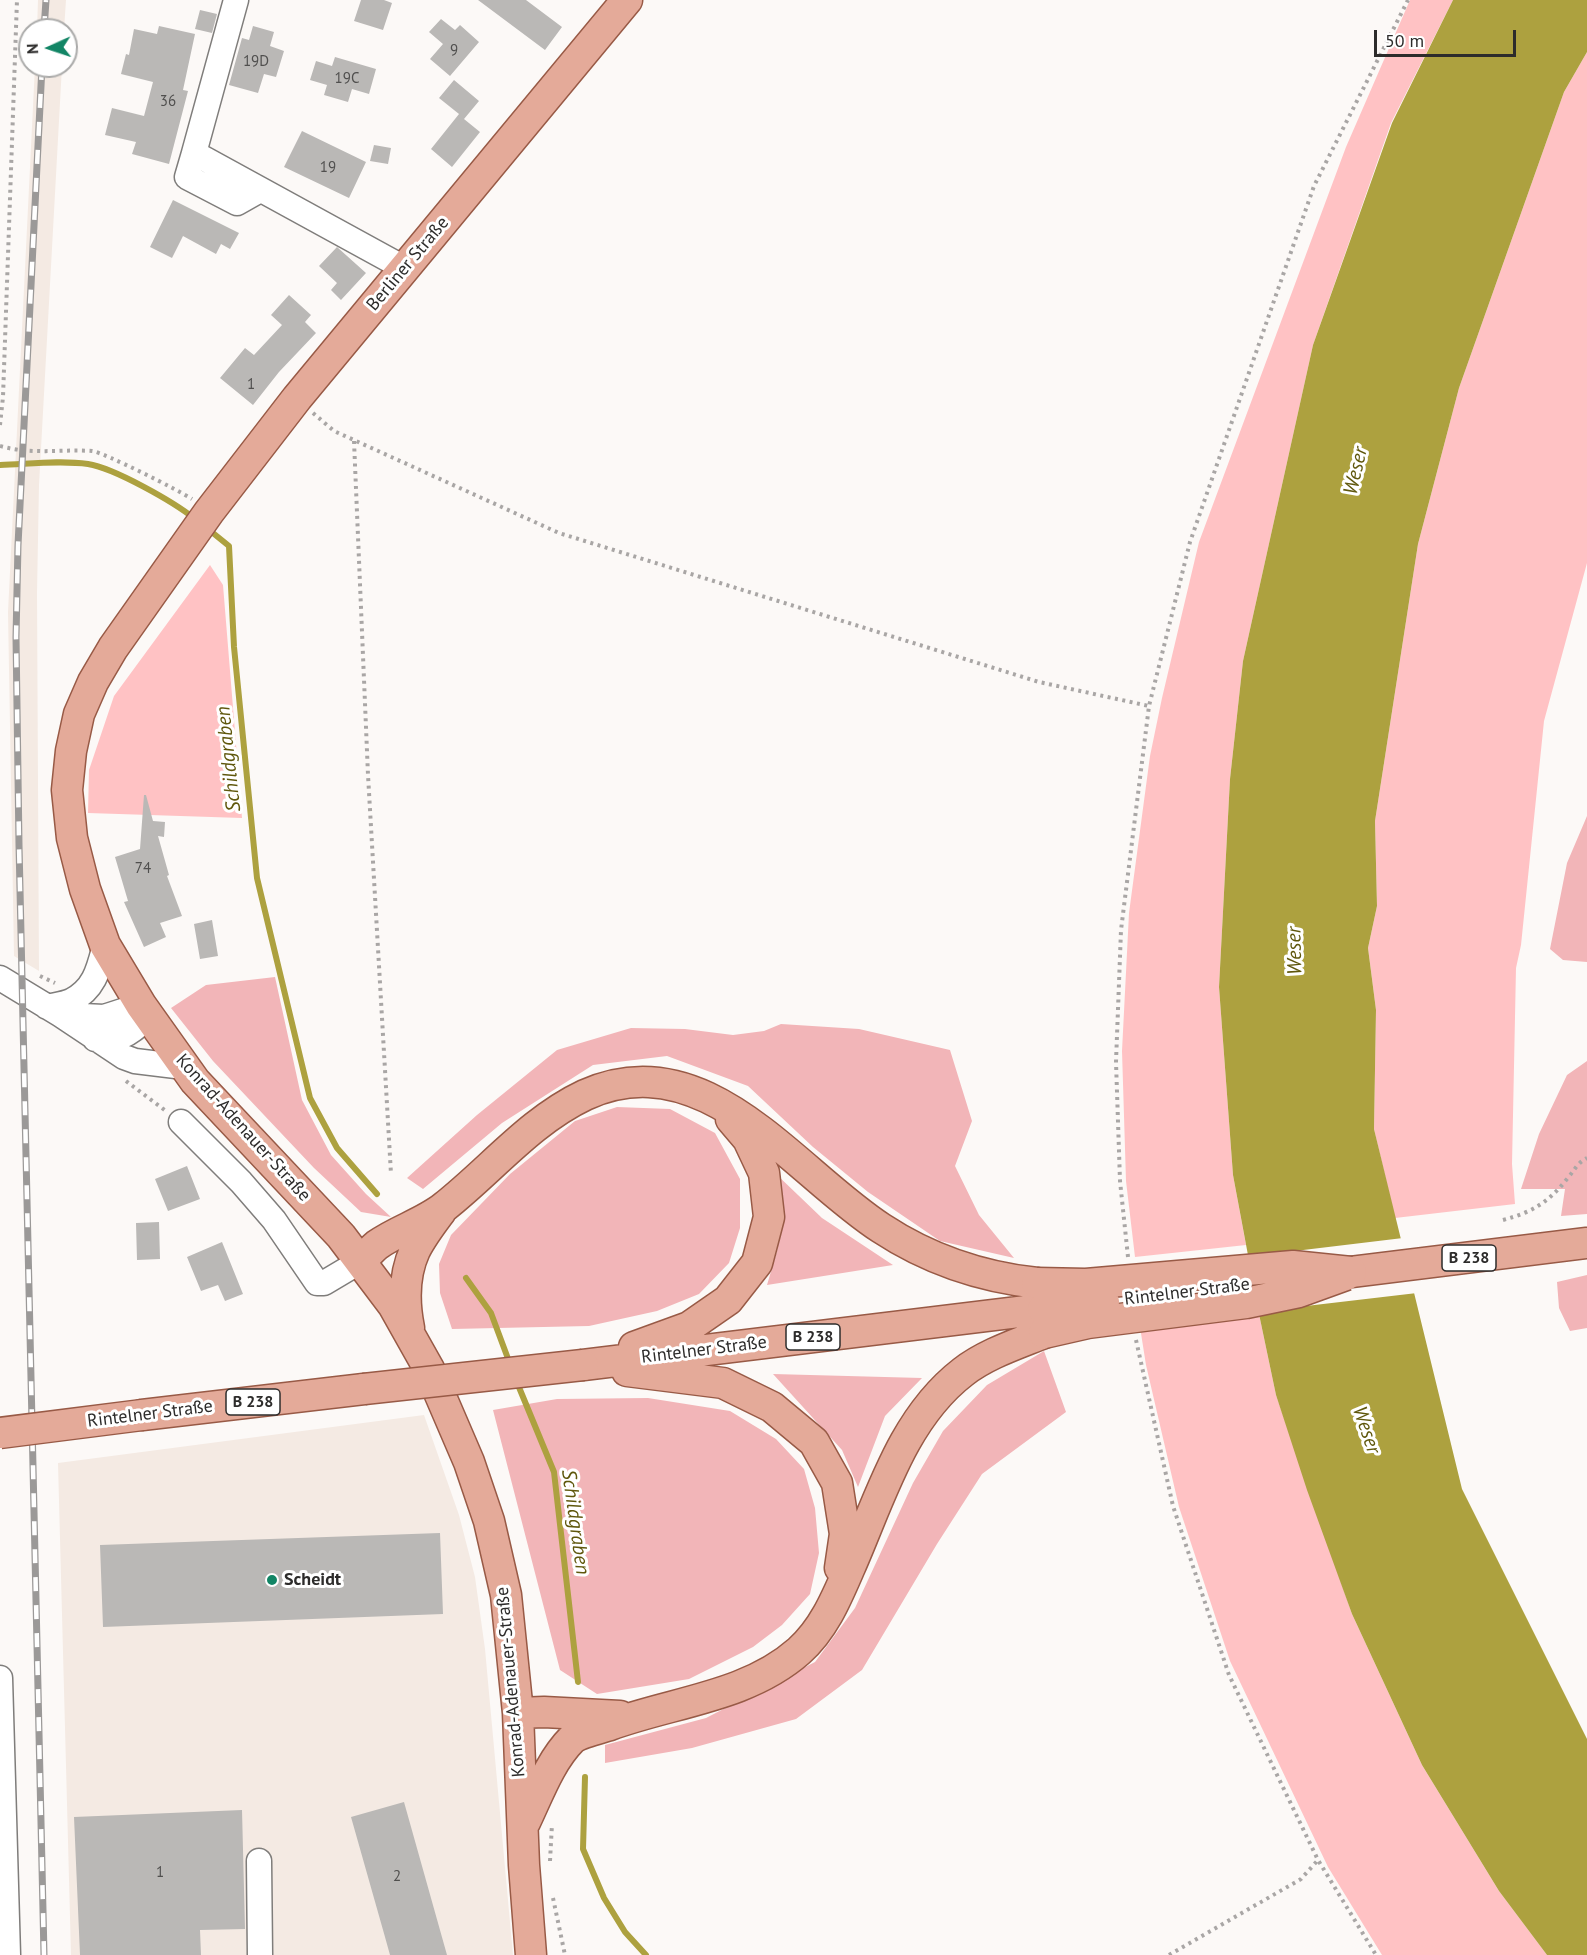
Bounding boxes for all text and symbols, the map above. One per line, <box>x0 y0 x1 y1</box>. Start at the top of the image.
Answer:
north arrow <box>18 18 78 78</box>
scale bar <box>1377 18 1520 56</box>
text: 50 m <box>1385 29 1424 52</box>
house number: 9 <box>450 42 458 60</box>
text: N <box>22 43 42 55</box>
house number: 19D <box>243 53 269 71</box>
house number: 19C <box>335 70 359 88</box>
house number: 36 <box>160 93 176 111</box>
house number: 19 <box>320 159 336 177</box>
street label: Berliner Straße <box>362 213 454 315</box>
house number: 1 <box>247 376 255 394</box>
water label: Weser <box>1339 445 1373 497</box>
water label: Schildgraben <box>212 705 246 813</box>
house number: 74 <box>135 860 151 878</box>
water label: Weser <box>1283 927 1307 975</box>
street label: Konrad-Adenauer-Straße <box>171 1050 315 1206</box>
road number: B 238 <box>1442 1245 1496 1271</box>
street label: Rintelner Straße <box>1123 1274 1251 1310</box>
road number: B 238 <box>786 1324 840 1350</box>
street label: Rintelner Straße <box>640 1332 768 1368</box>
road number: B 238 <box>226 1389 280 1415</box>
street label: Rintelner Straße <box>86 1396 214 1432</box>
water label: Weser <box>1347 1403 1385 1457</box>
water label: Schildgraben <box>556 1468 594 1576</box>
place label: Scheidt <box>284 1569 341 1591</box>
marker: Scheidt <box>265 1573 279 1587</box>
street label: Konrad-Adenauer-Straße <box>492 1586 530 1778</box>
house number: 1 <box>156 1864 164 1882</box>
house number: 2 <box>393 1868 401 1886</box>

